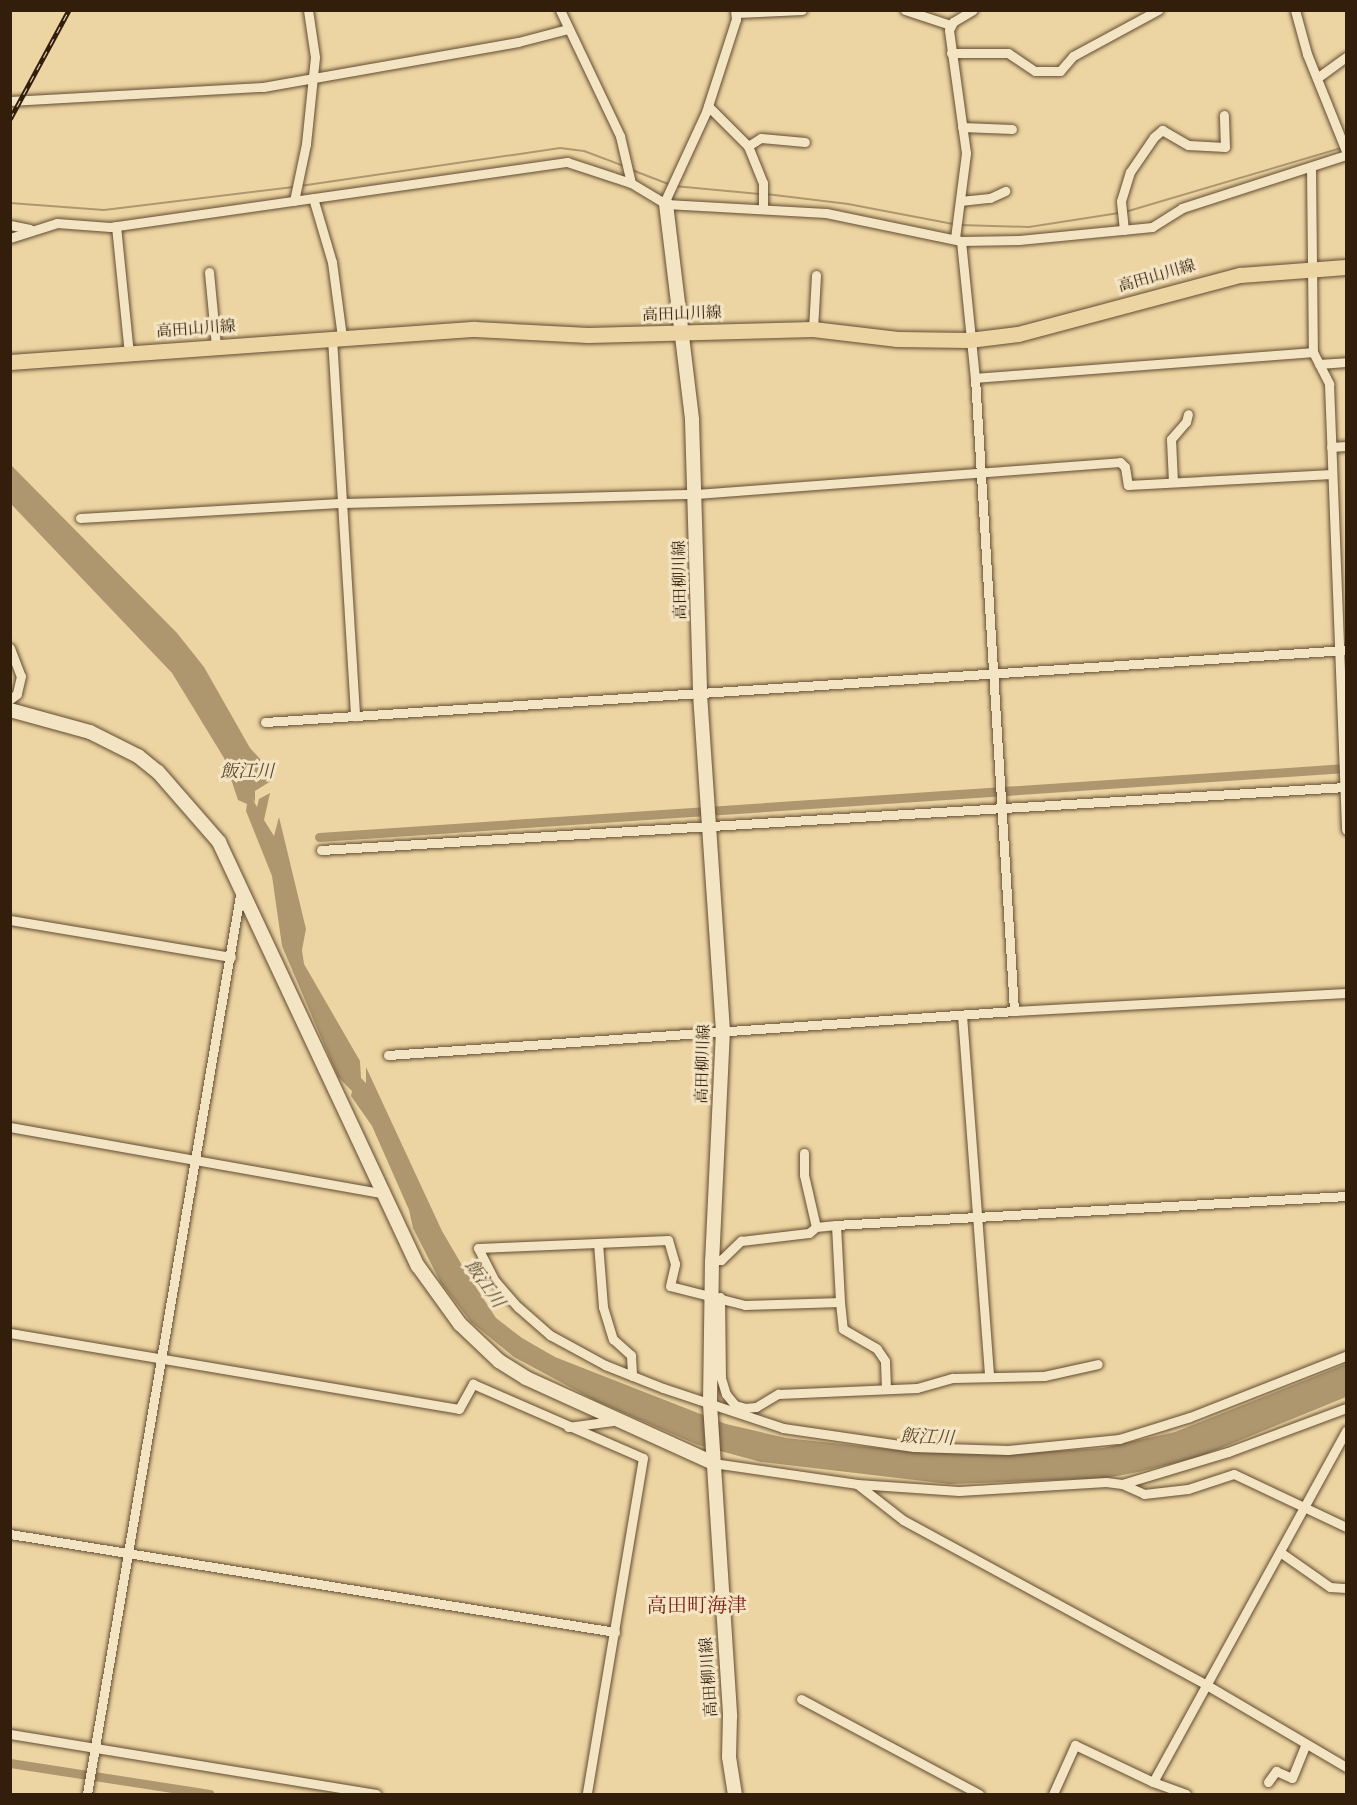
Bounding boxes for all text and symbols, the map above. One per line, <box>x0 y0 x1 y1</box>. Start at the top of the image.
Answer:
street label: 高田山川線 <box>1116 257 1198 297</box>
street label: 高田山川線 <box>642 304 722 326</box>
street label: 高田山川線 <box>155 318 237 342</box>
street label: 高田柳川線 <box>671 540 691 620</box>
water label: 飯江川 <box>220 761 274 783</box>
street label: 高田柳川線 <box>693 1024 715 1104</box>
water label: 飯江川 <box>460 1256 508 1312</box>
water label: 飯江川 <box>899 1426 955 1450</box>
district label: 高田町海津 <box>647 1595 747 1619</box>
street label: 高田柳川線 <box>698 1636 722 1718</box>

